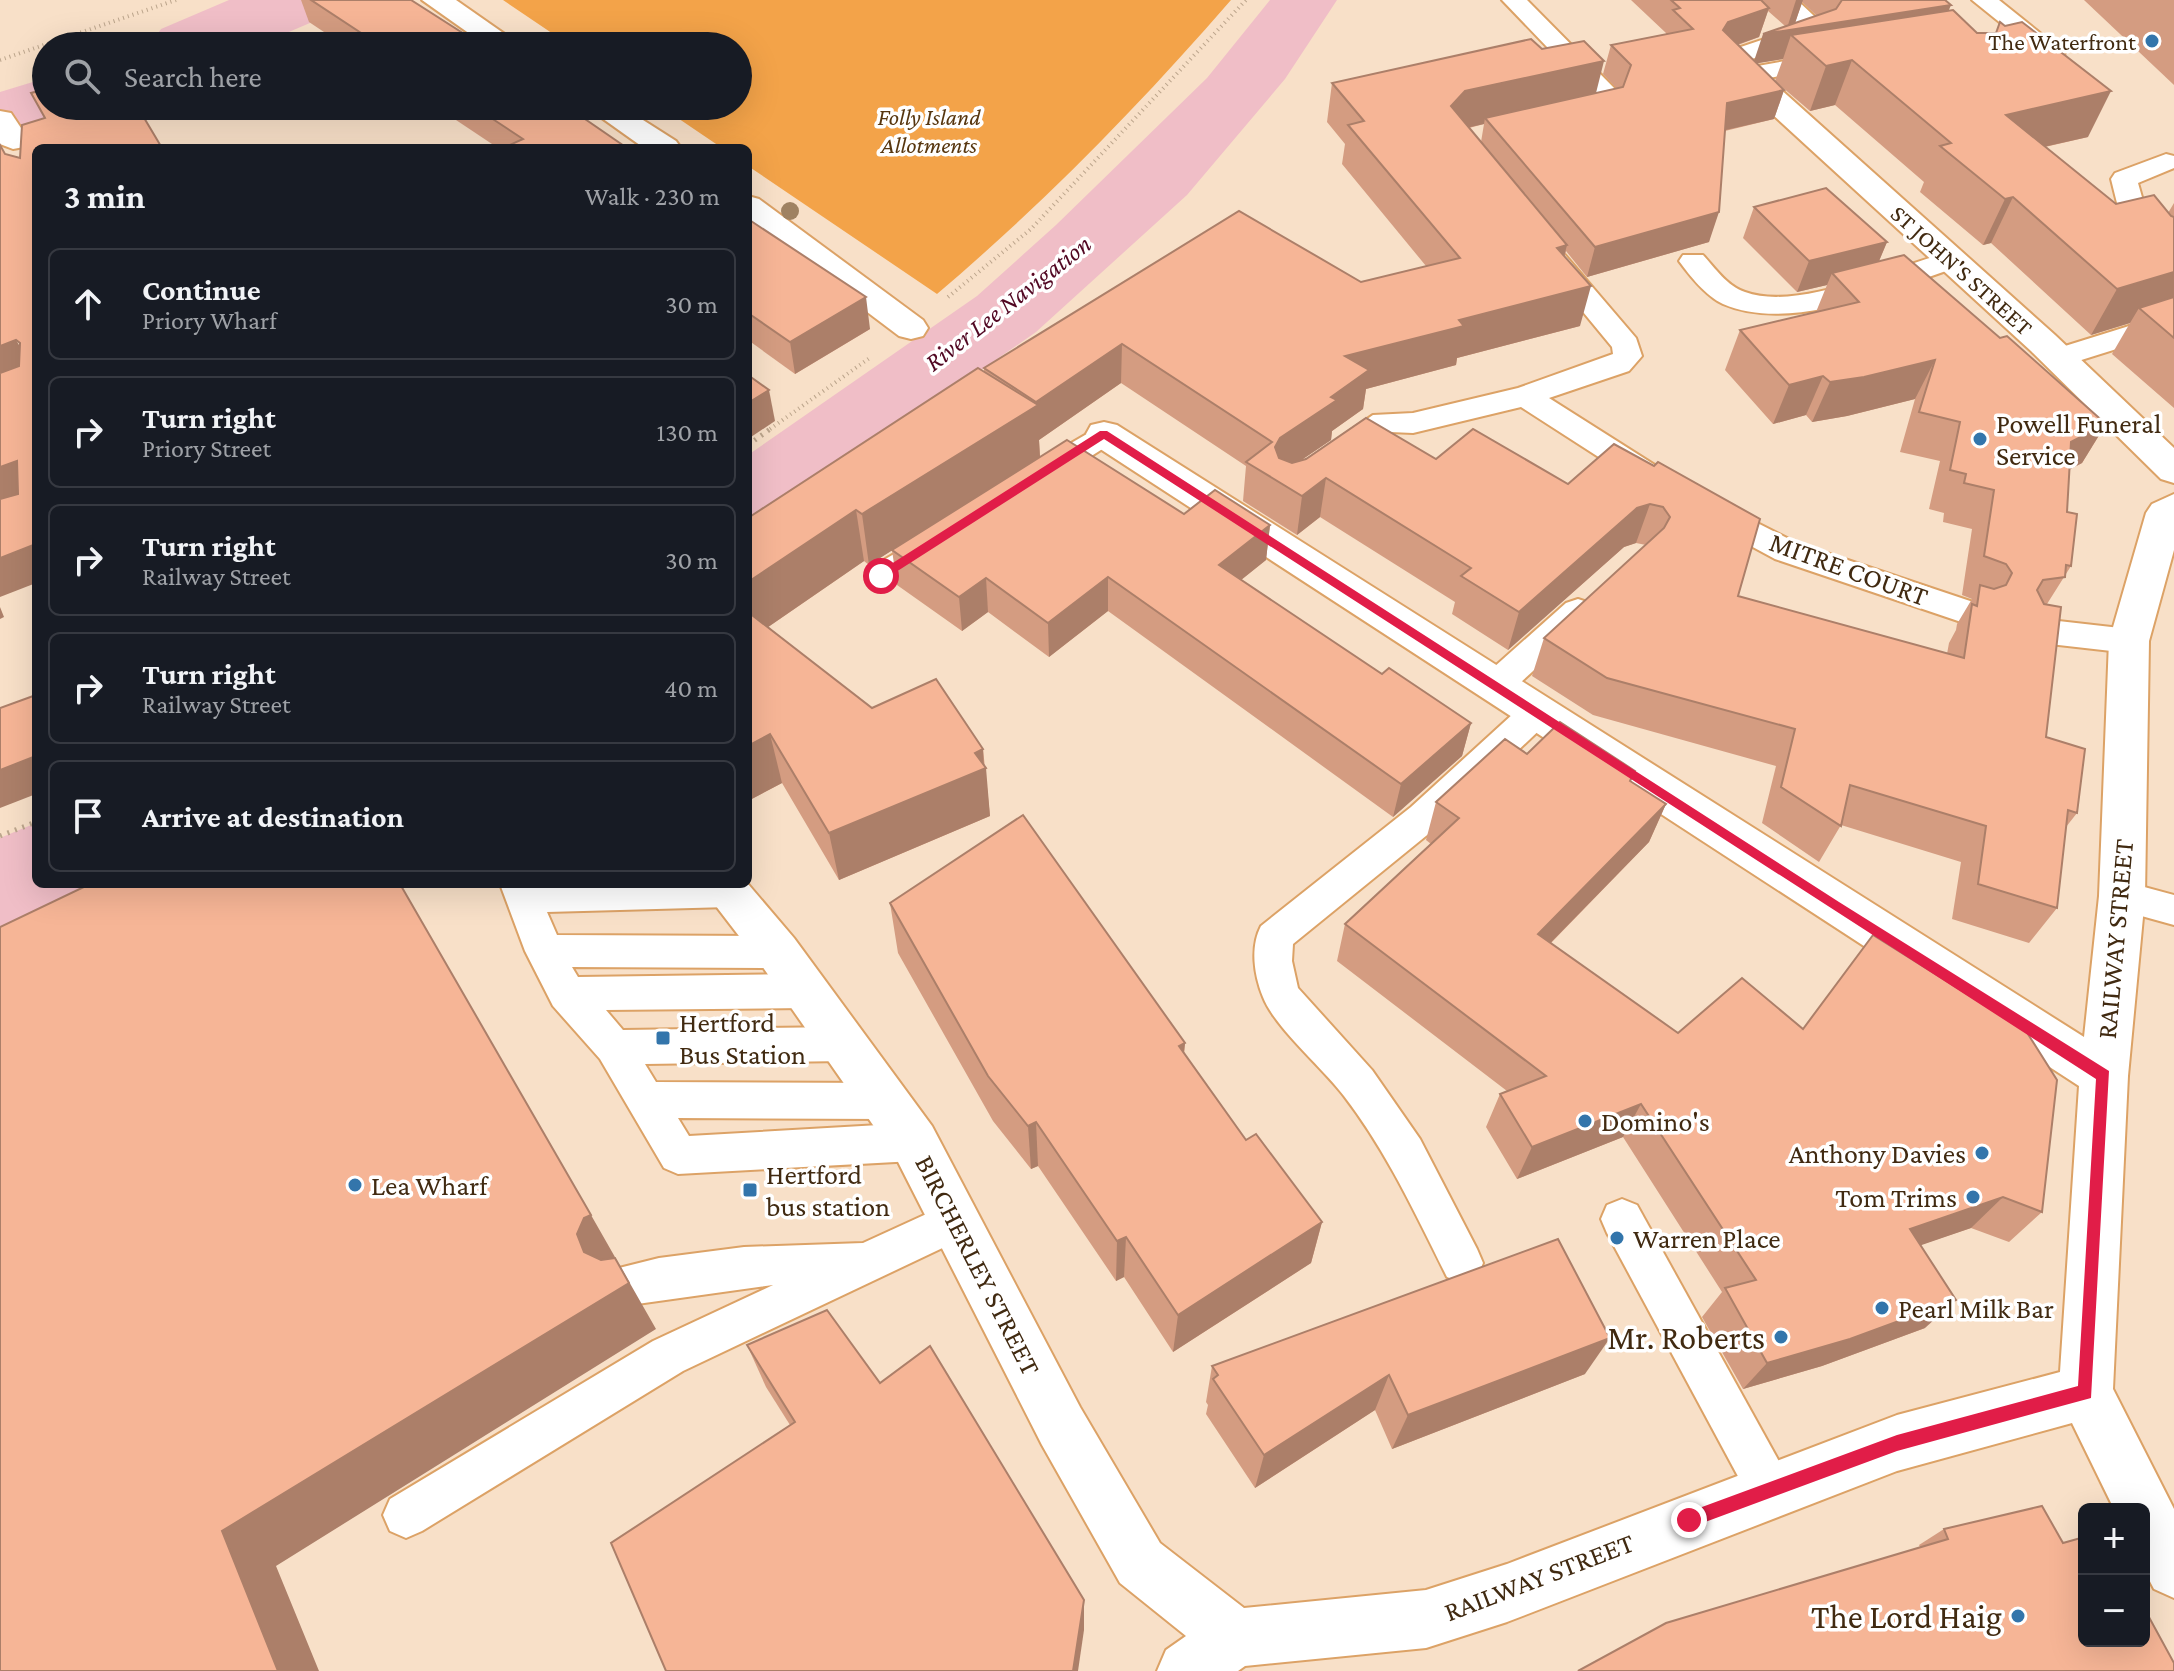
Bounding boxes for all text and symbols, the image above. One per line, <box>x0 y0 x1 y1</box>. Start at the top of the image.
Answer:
place label: The Waterfront <box>1988 28 2137 55</box>
search box <box>32 32 752 120</box>
marker: The Waterfront <box>2143 32 2161 50</box>
icon: search <box>60 54 104 98</box>
text: Search here <box>124 60 262 93</box>
park label: Folly Island Allotments <box>878 103 981 158</box>
text: 3 min <box>64 178 145 215</box>
text: Walk · 230 m <box>585 182 720 211</box>
street label: ST JOHN'S STREET <box>1886 199 2038 341</box>
water label: River Lee Navigation <box>919 229 1097 377</box>
text: Continue <box>142 273 261 306</box>
icon: ahead <box>66 282 110 326</box>
text: 30 m <box>665 290 718 319</box>
text: Priory Wharf <box>142 306 277 335</box>
text: Turn right <box>142 401 276 434</box>
place label: Powell Funeral Service <box>1996 408 2161 471</box>
icon: right <box>66 410 110 454</box>
text: 130 m <box>657 418 718 447</box>
marker: Powell Funeral Service <box>1971 430 1989 448</box>
text: Priory Street <box>142 434 271 463</box>
street label: MITRE COURT <box>1766 526 1932 612</box>
text: Turn right <box>142 529 276 562</box>
icon: right <box>66 538 110 582</box>
text: 30 m <box>665 546 718 575</box>
route start <box>863 558 899 594</box>
text: Railway Street <box>142 562 291 591</box>
text: Turn right <box>142 657 276 690</box>
icon: right <box>66 666 110 710</box>
text: 40 m <box>664 674 718 703</box>
text: Railway Street <box>142 690 291 719</box>
icon: arrive <box>66 794 110 838</box>
text: Arrive at destination <box>142 800 404 833</box>
street label: RAILWAY STREET <box>2091 838 2139 1040</box>
place label: Hertford Bus Station <box>679 1007 806 1070</box>
marker: Hertford Bus Station <box>654 1029 672 1047</box>
place label: Domino's <box>1601 1106 1710 1137</box>
marker: Domino's <box>1576 1112 1594 1130</box>
place label: Anthony Davies <box>1789 1138 1966 1169</box>
marker: Anthony Davies <box>1973 1144 1991 1162</box>
street label: BIRCHERLEY STREET <box>909 1150 1047 1380</box>
place label: Hertford bus station <box>766 1159 890 1222</box>
place label: Lea Wharf <box>371 1170 489 1201</box>
marker: Lea Wharf <box>346 1176 364 1194</box>
marker: Hertford bus station <box>741 1181 759 1199</box>
place label: Tom Trims <box>1835 1182 1957 1213</box>
marker: Tom Trims <box>1964 1188 1982 1206</box>
place label: Warren Place <box>1633 1223 1780 1254</box>
marker: Warren Place <box>1608 1229 1626 1247</box>
place label: Pearl Milk Bar <box>1898 1293 2054 1324</box>
marker: Pearl Milk Bar <box>1873 1299 1891 1317</box>
place label: Mr. Roberts <box>1607 1319 1765 1356</box>
marker: Mr. Roberts <box>1772 1328 1790 1346</box>
route end <box>1671 1502 1707 1538</box>
map controls <box>2078 1503 2150 1647</box>
button: + <box>2078 1503 2150 1575</box>
street label: RAILWAY STREET <box>1440 1527 1638 1627</box>
button: − <box>2078 1575 2150 1647</box>
place label: The Lord Haig <box>1811 1598 2002 1636</box>
marker: The Lord Haig <box>2009 1607 2027 1625</box>

